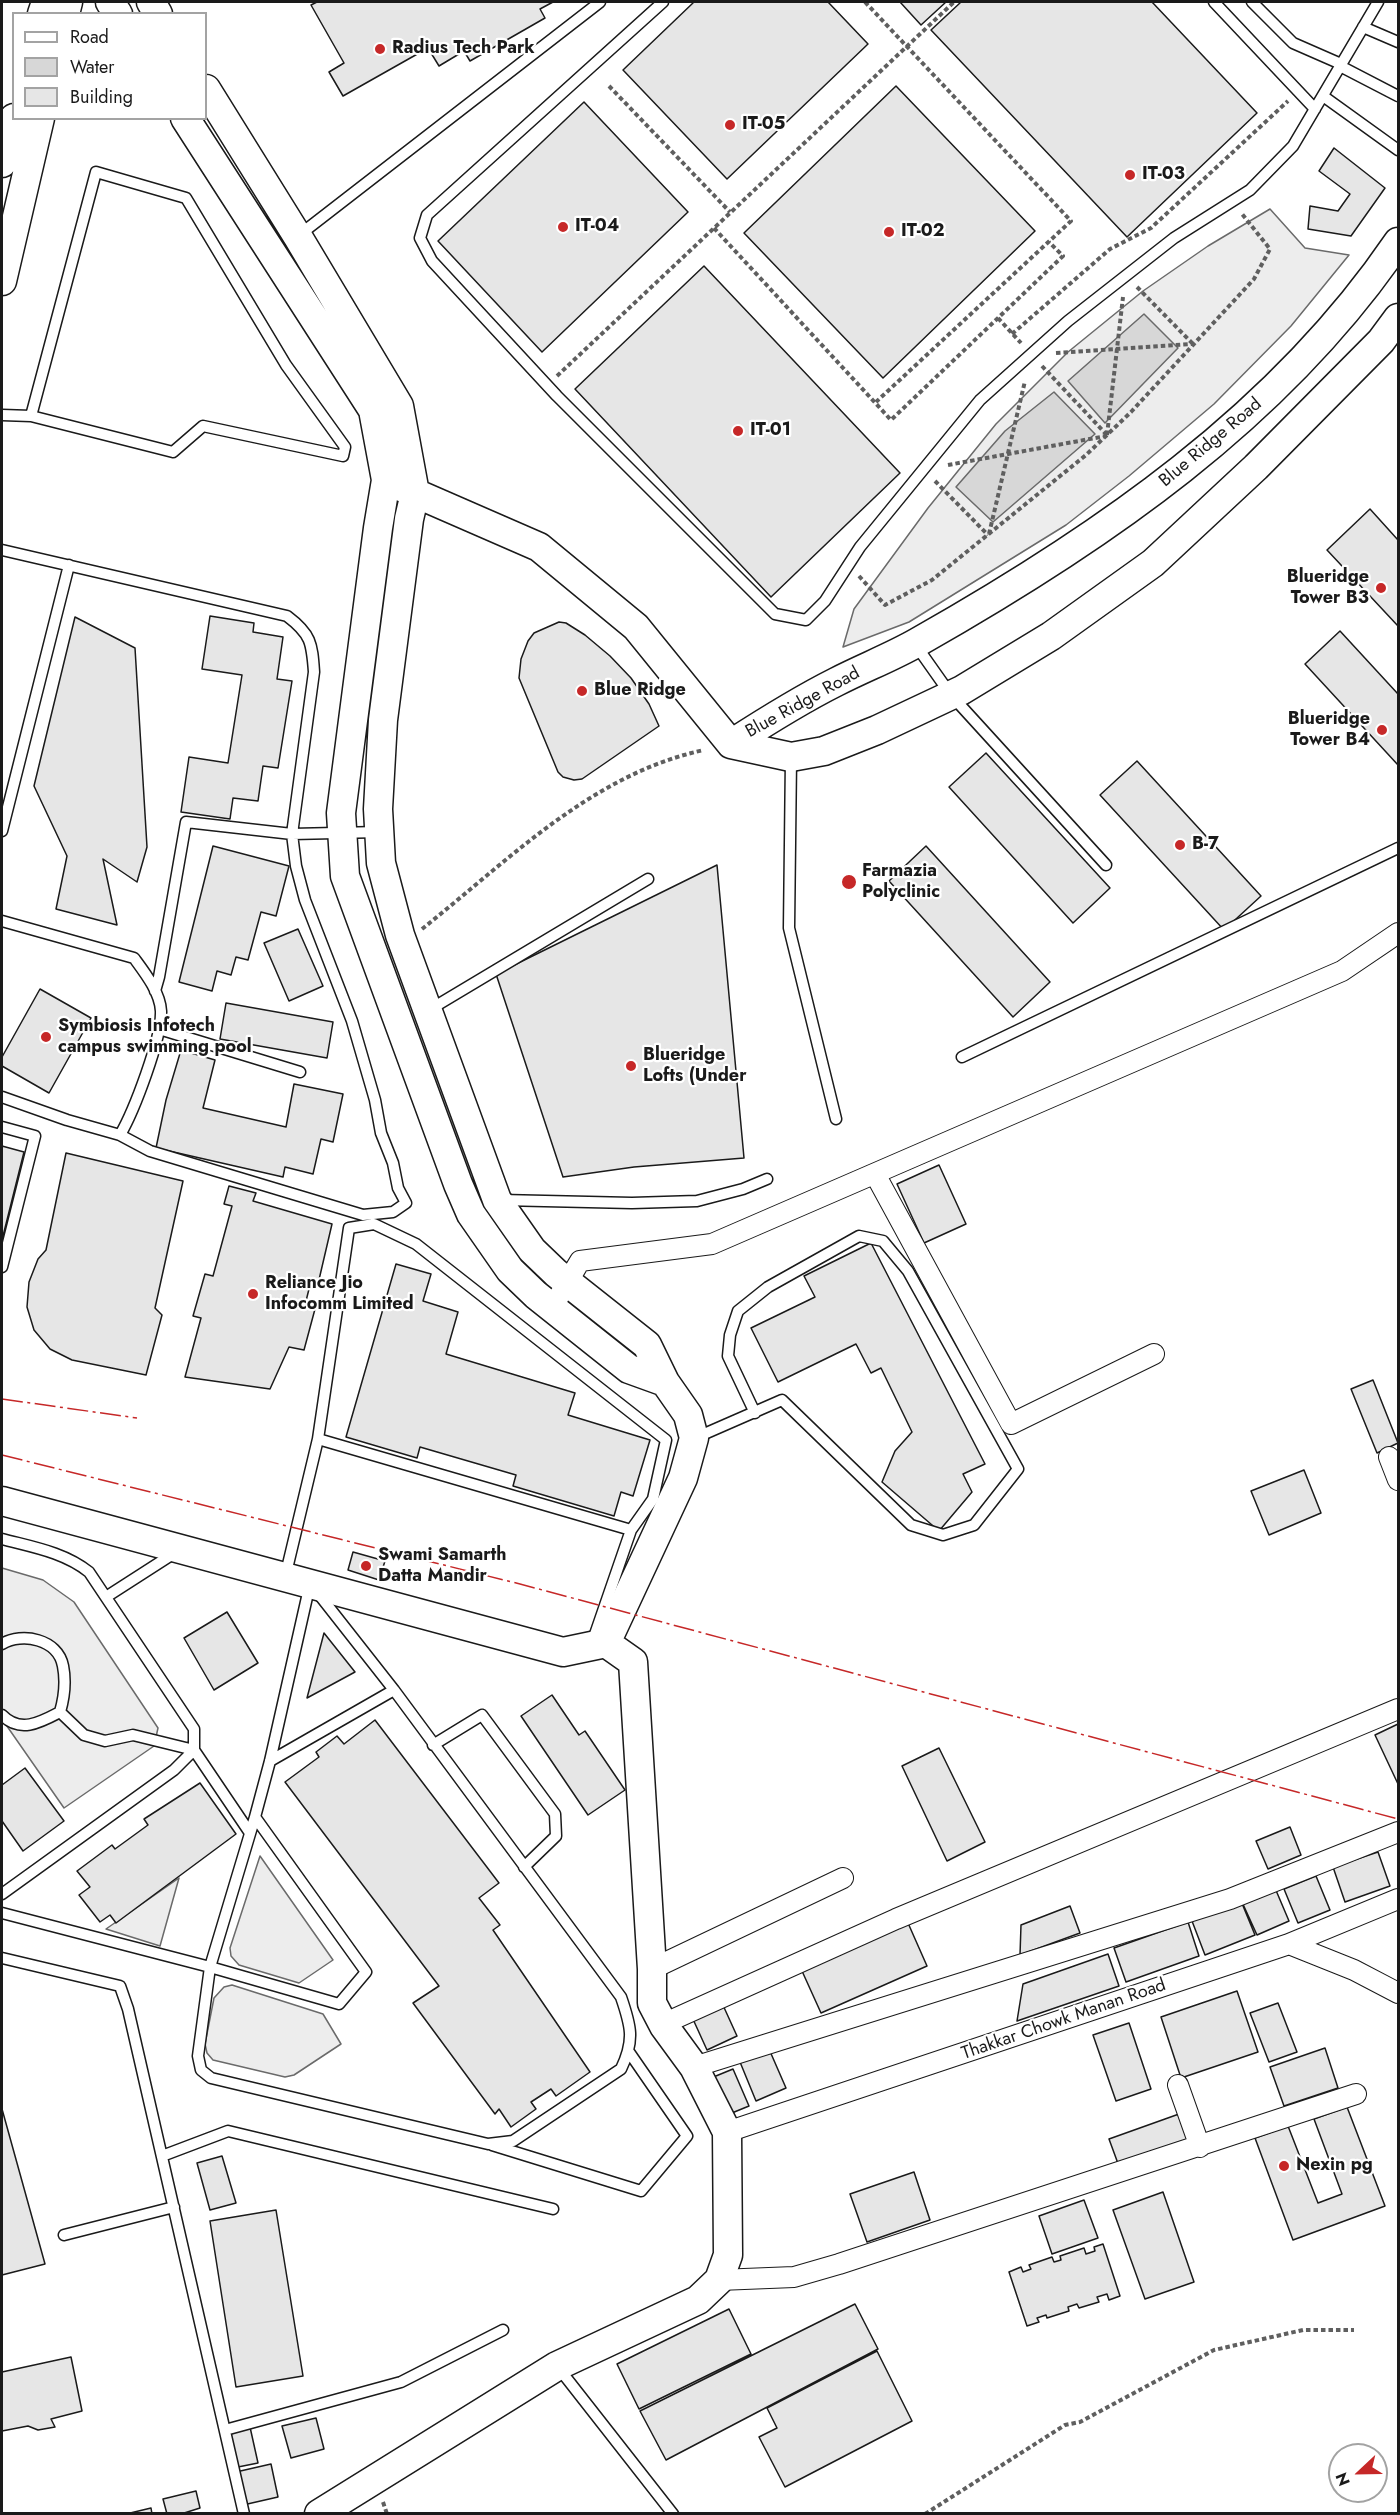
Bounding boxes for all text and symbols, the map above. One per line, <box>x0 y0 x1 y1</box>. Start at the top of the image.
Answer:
legend <box>12 12 207 120</box>
text: Road <box>70 24 109 50</box>
place label: Radius Tech Park <box>392 38 535 60</box>
marker: Radius Tech Park <box>373 42 387 56</box>
text: Water <box>70 54 114 80</box>
text: Building <box>70 84 133 110</box>
place label: IT-05 <box>742 114 785 136</box>
marker: IT-05 <box>723 118 737 132</box>
place label: IT-03 <box>1142 164 1185 186</box>
marker: IT-03 <box>1123 168 1137 182</box>
place label: IT-04 <box>575 216 619 238</box>
marker: IT-04 <box>556 220 570 234</box>
place label: IT-02 <box>901 221 945 243</box>
marker: IT-02 <box>882 225 896 239</box>
street label: Blue Ridge Road <box>1155 394 1267 492</box>
place label: IT-01 <box>750 420 791 442</box>
marker: IT-01 <box>731 424 745 438</box>
place label: Blueridge Tower B3 <box>1287 567 1369 610</box>
marker: Blueridge Tower B3 <box>1374 581 1388 595</box>
street label: Blue Ridge Road <box>742 663 864 743</box>
place label: Blue Ridge <box>594 680 686 702</box>
marker: Blue Ridge <box>575 684 589 698</box>
place label: Blueridge Tower B4 <box>1288 709 1370 752</box>
marker: Blueridge Tower B4 <box>1375 723 1389 737</box>
place label: B-7 <box>1192 834 1219 856</box>
marker: B-7 <box>1173 838 1187 852</box>
place label: Farmazia Polyclinic <box>862 861 940 904</box>
marker: Farmazia Polyclinic <box>840 873 858 891</box>
place label: Symbiosis Infotech campus swimming pool <box>58 1016 252 1058</box>
marker: Symbiosis Infotech campus swimming pool <box>39 1030 53 1044</box>
place label: Blueridge Lofts (Under <box>643 1045 747 1088</box>
marker: Blueridge Lofts (Under <box>624 1059 638 1073</box>
place label: Reliance Jio Infocomm Limited <box>265 1273 414 1316</box>
marker: Reliance Jio Infocomm Limited <box>246 1287 260 1301</box>
place label: Swami Samarth Datta Mandir <box>378 1545 507 1588</box>
marker: Swami Samarth Datta Mandir <box>359 1559 373 1573</box>
street label: Thakkar Chowk Manan Road <box>959 1975 1169 2065</box>
place label: Nexin pg <box>1296 2155 1373 2177</box>
marker: Nexin pg <box>1277 2159 1291 2173</box>
north arrow <box>1328 2443 1388 2503</box>
text: N <box>1330 2469 1356 2489</box>

